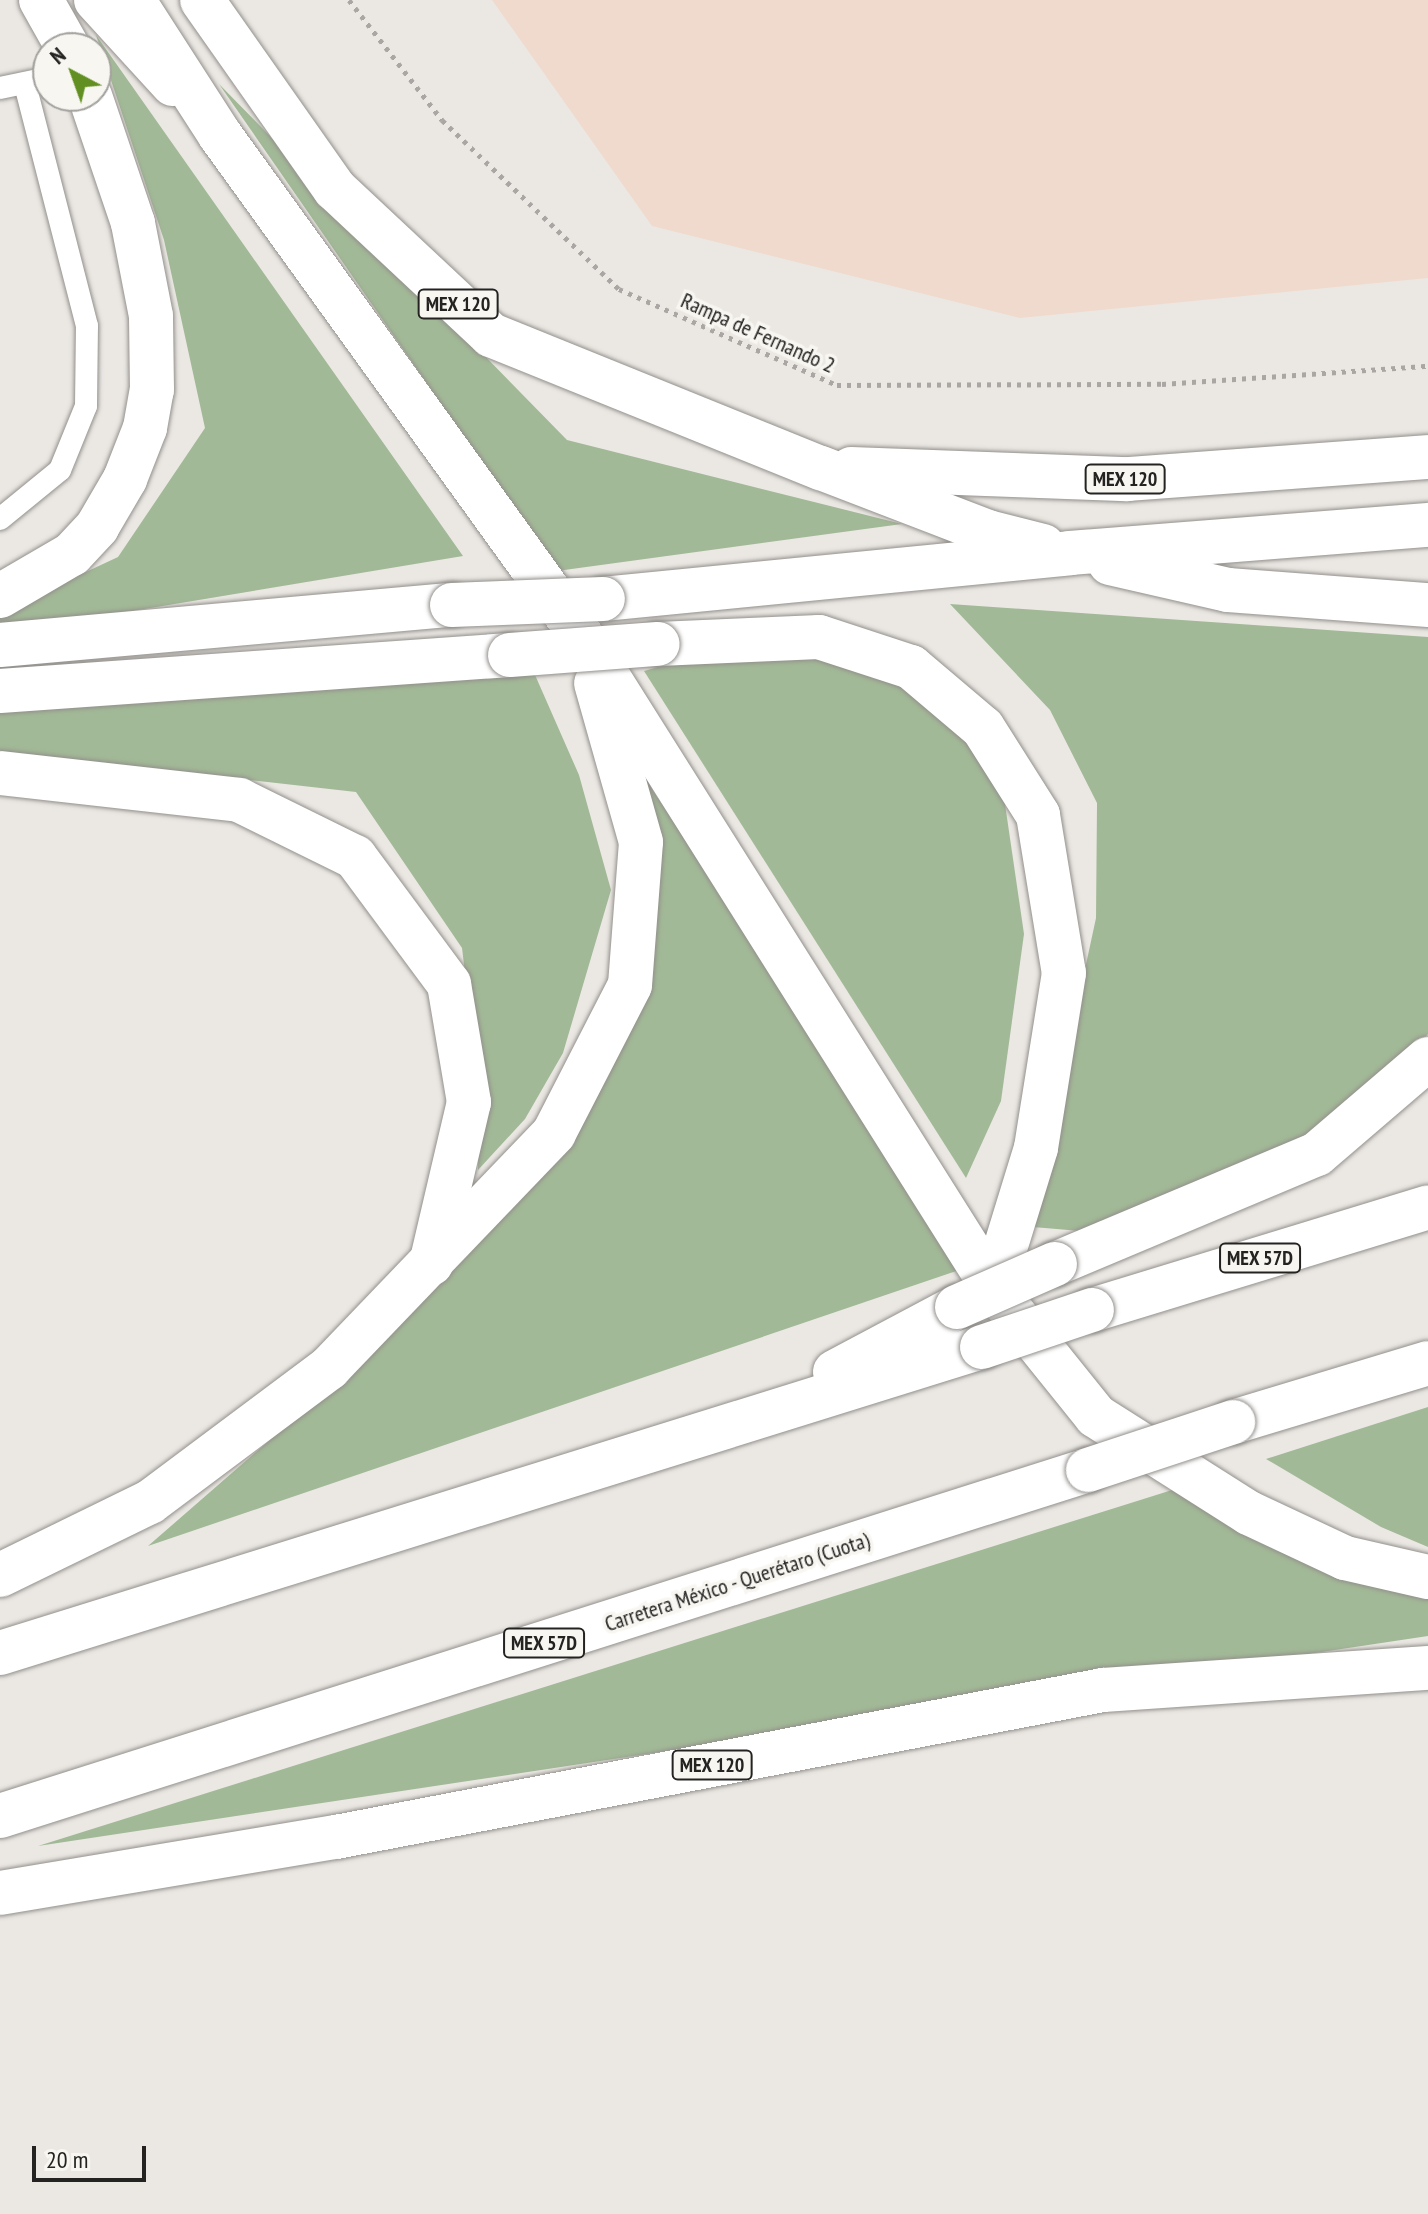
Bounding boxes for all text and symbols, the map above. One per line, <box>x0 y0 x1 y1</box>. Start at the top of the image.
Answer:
north arrow <box>32 32 112 112</box>
text: N <box>44 41 71 70</box>
street label: Rampa de Fernando 2 <box>677 287 839 379</box>
road number: MEX 120 <box>416 288 500 320</box>
road number: MEX 120 <box>1083 463 1167 495</box>
road number: MEX 57D <box>1218 1242 1302 1274</box>
street label: Carretera México - Querétaro (Cuota) <box>601 1526 873 1638</box>
road number: MEX 57D <box>502 1627 586 1659</box>
road number: MEX 120 <box>670 1749 754 1781</box>
scale bar <box>36 2130 150 2180</box>
text: 20 m <box>46 2144 88 2175</box>

